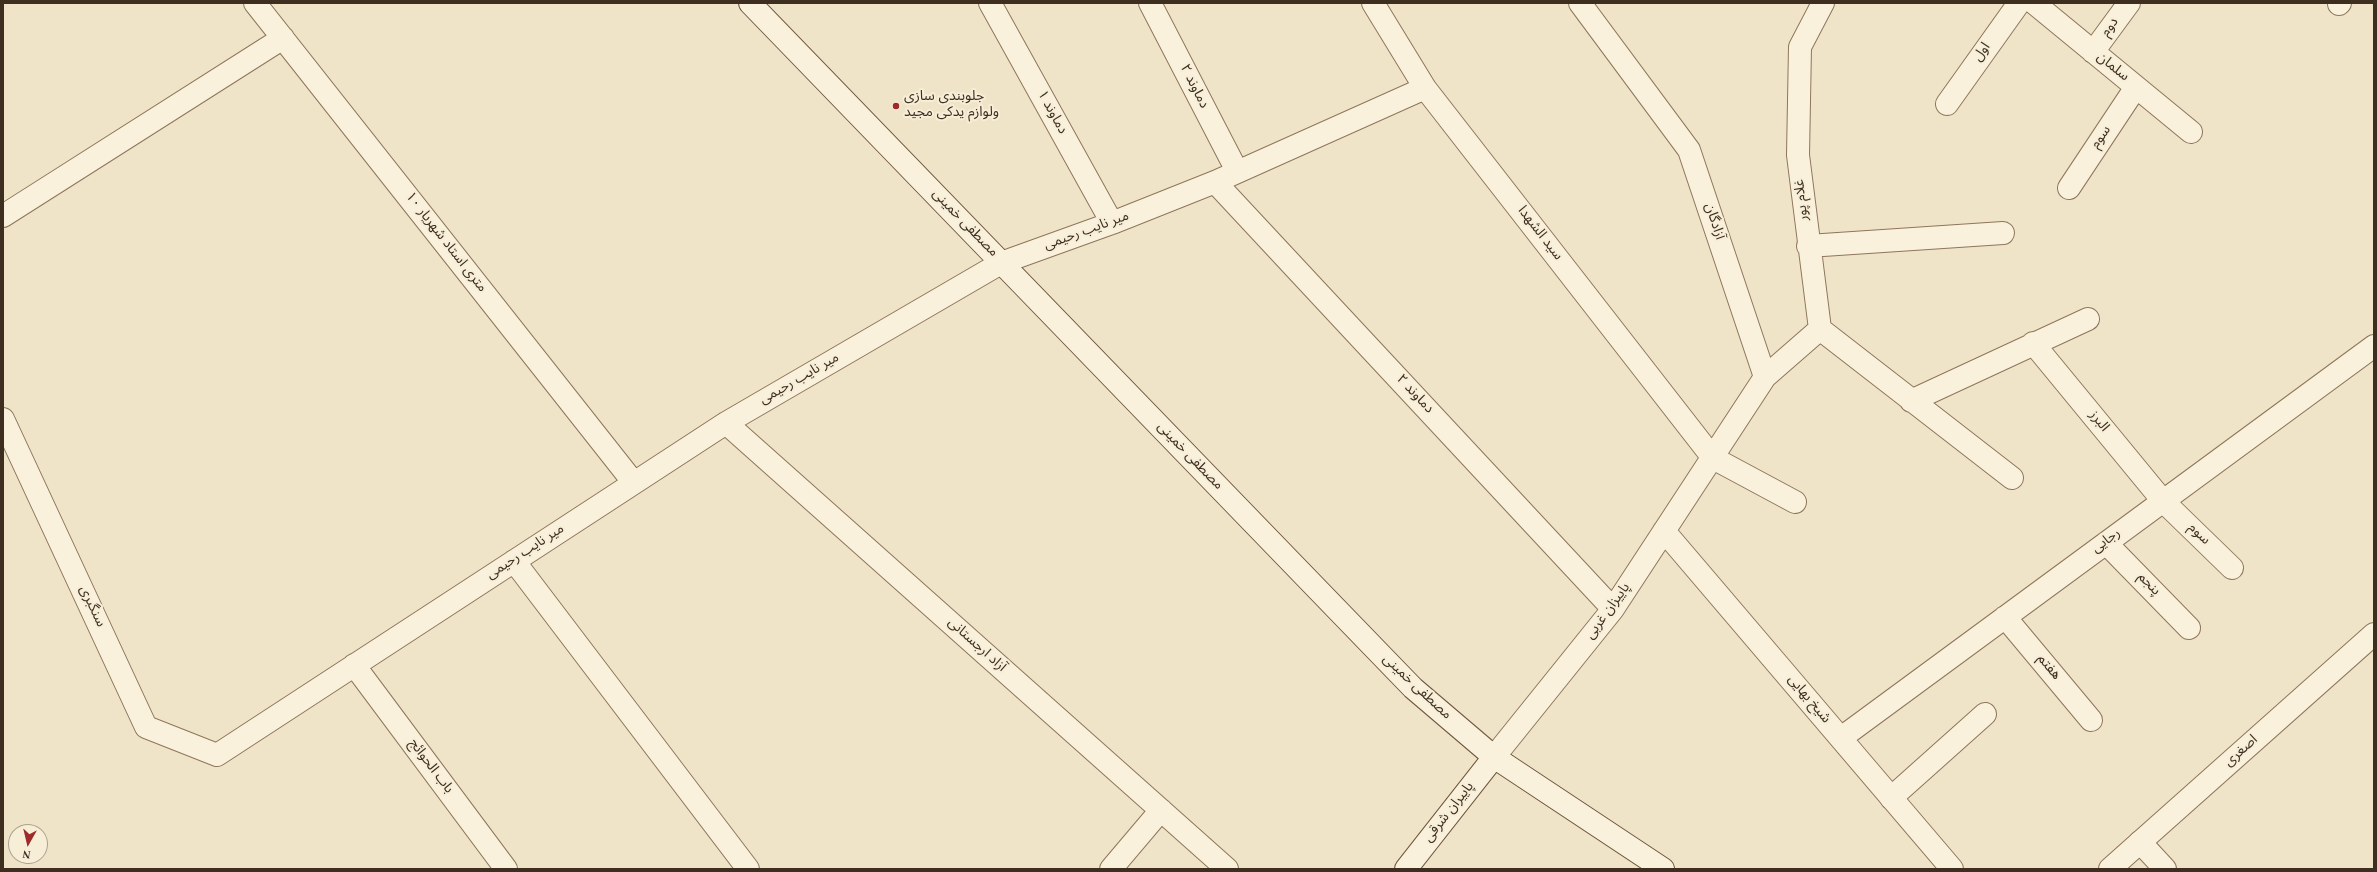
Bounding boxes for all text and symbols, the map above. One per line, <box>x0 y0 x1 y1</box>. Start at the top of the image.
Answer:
street label: دوم <box>2098 15 2124 41</box>
street label: اول <box>1971 40 1995 66</box>
street label: سلمان <box>2092 50 2132 86</box>
street label: دماوند ۲ <box>1175 62 1211 112</box>
street label: دماوند ۱ <box>1032 88 1070 138</box>
place label: جلوبندی سازی ولوازم یدکی مجید <box>904 90 999 122</box>
marker: جلوبندی سازی ولوازم یدکی مجید <box>891 101 901 111</box>
street label: سوم <box>2088 123 2116 153</box>
street label: غلام پور <box>1792 178 1814 222</box>
street label: مصطفی خمینی <box>927 186 1001 262</box>
street label: ۱۰ متری استاد شهریار <box>401 190 489 296</box>
street label: آزادگان <box>1699 202 1727 242</box>
street label: سید الشهدا <box>1513 204 1565 264</box>
street label: میر نایب رحیمی <box>1042 209 1132 255</box>
street label: میر نایب رحیمی <box>757 350 843 410</box>
street label: دماوند ۲ <box>1392 372 1436 418</box>
street label: البرز <box>2084 408 2112 436</box>
street label: مصطفی خمینی <box>1152 419 1226 495</box>
street label: سوم <box>2183 520 2213 550</box>
street label: میر نایب رحیمی <box>484 522 568 584</box>
street label: رجایی <box>2089 526 2125 558</box>
street label: پنجم <box>2133 570 2163 600</box>
street label: پاییزان غربی <box>1583 581 1635 643</box>
street label: سنگبری <box>74 584 108 630</box>
street label: آزاد ارجستانی <box>943 615 1009 677</box>
street label: مصطفی خمینی <box>1378 652 1454 724</box>
street label: هفتم <box>2033 652 2063 684</box>
street label: شیخ بهایی <box>1783 672 1833 728</box>
street label: اصغری <box>2222 733 2262 771</box>
street label: باب الحوائج <box>404 736 456 798</box>
street label: پاییران شرقی <box>1421 779 1479 847</box>
north arrow <box>8 824 48 864</box>
text: N <box>22 848 31 861</box>

